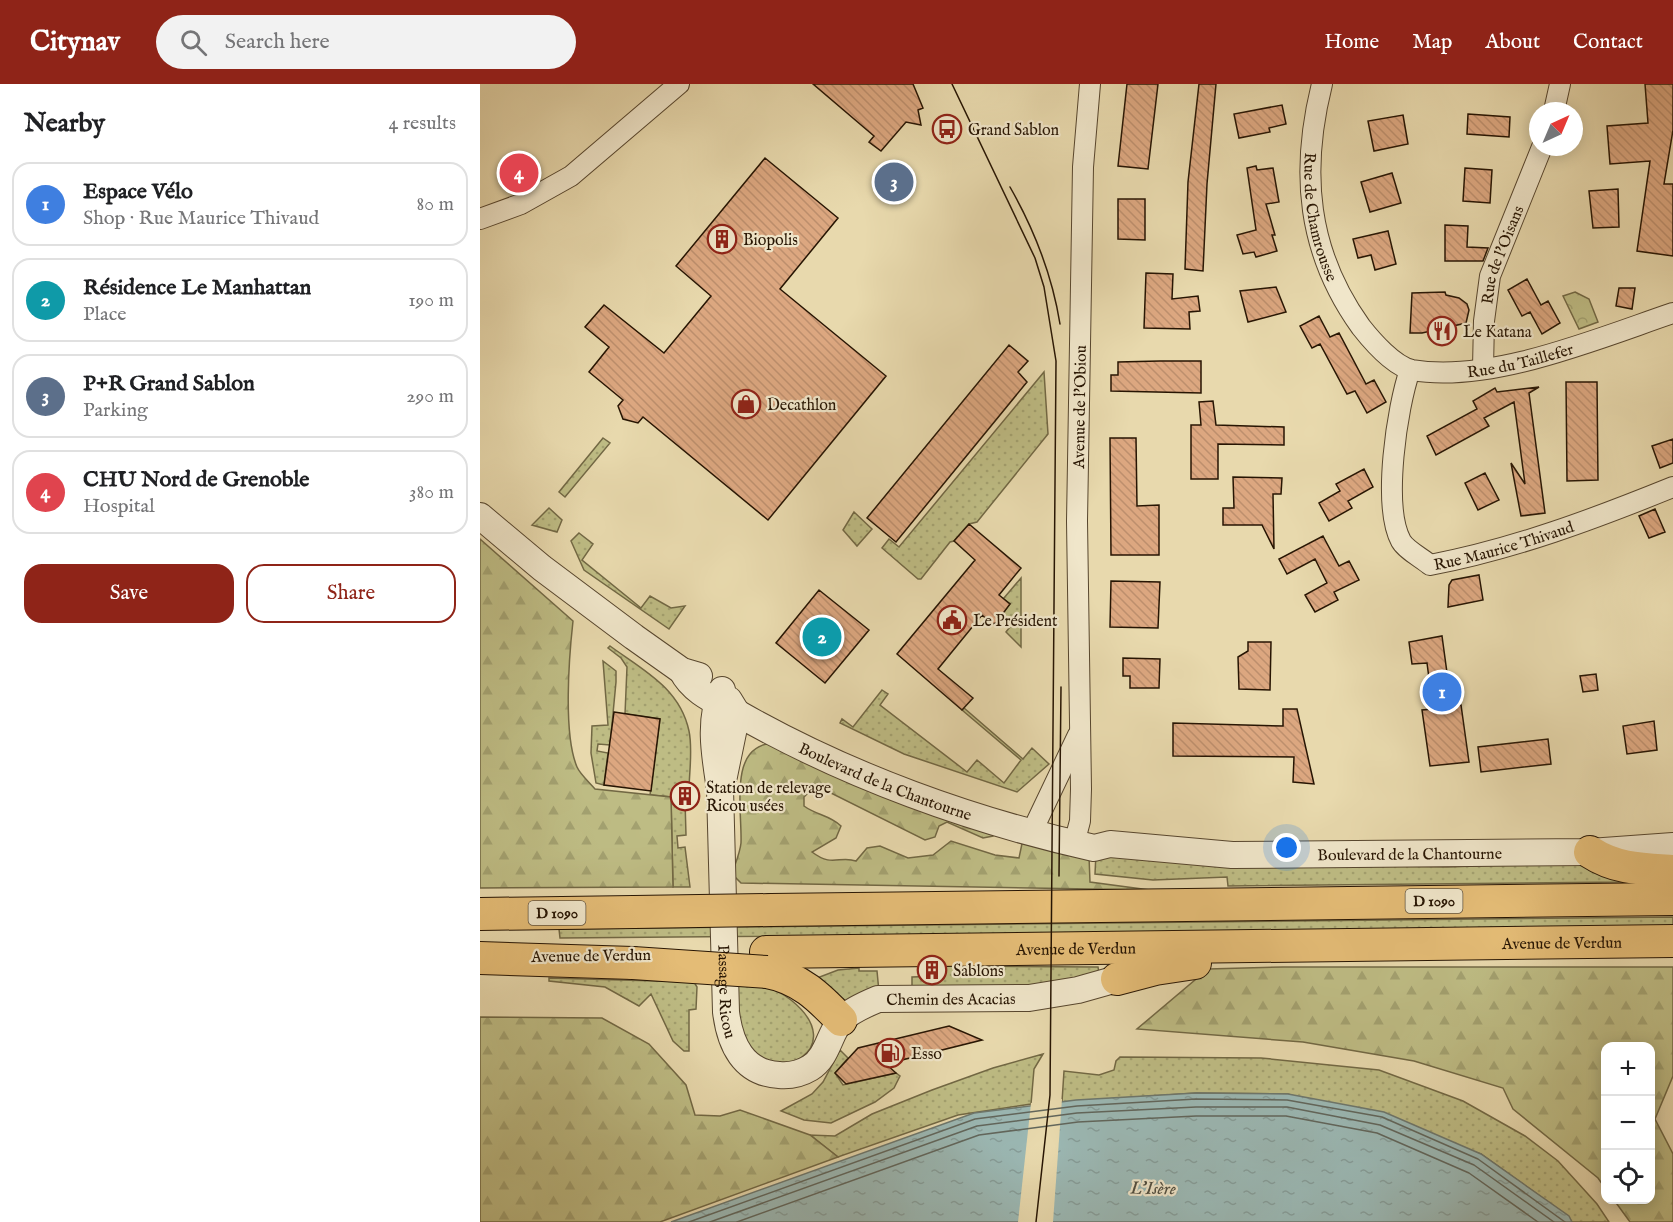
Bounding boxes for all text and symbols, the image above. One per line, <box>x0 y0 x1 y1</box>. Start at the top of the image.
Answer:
search box <box>156 15 576 69</box>
text: Citynav <box>30 25 120 60</box>
icon: search <box>177 26 210 59</box>
text: Search here <box>225 28 330 56</box>
text: Home <box>1324 29 1379 56</box>
text: Map <box>1412 29 1452 56</box>
text: About <box>1485 29 1540 56</box>
text: Contact <box>1573 29 1643 56</box>
north arrow <box>1529 102 1583 156</box>
text: Nearby <box>24 107 105 140</box>
text: 4 results <box>389 111 456 136</box>
bus stop icon: Grand Sablon <box>931 113 963 145</box>
place label: Grand Sablon <box>968 121 1060 141</box>
pin: 4 <box>500 150 538 196</box>
street label: Rue de Chamrousse <box>1298 152 1341 285</box>
pin: 3 <box>874 160 914 204</box>
text: Espace Vélo <box>83 178 193 206</box>
text: 1 <box>42 192 49 217</box>
text: 80 m <box>417 192 454 217</box>
street label: Rue de l'Oisans <box>1478 203 1529 306</box>
text: Shop · Rue Maurice Thivaud <box>83 206 319 231</box>
building icon: Biopolis <box>706 223 738 255</box>
place label: Biopolis <box>743 231 798 251</box>
text: Résidence Le Manhattan <box>83 274 311 302</box>
text: 2 <box>41 288 50 313</box>
text: 190 m <box>408 288 454 313</box>
text: Place <box>83 302 126 327</box>
restaurant icon: Le Katana <box>1426 315 1458 347</box>
place label: Le Katana <box>1463 323 1532 343</box>
street label: Rue du Taillefer <box>1466 340 1576 383</box>
street label: Avenue de l'Obiou <box>1070 345 1092 470</box>
text: P+R Grand Sablon <box>83 370 255 398</box>
text: 3 <box>42 384 49 409</box>
text: 290 m <box>406 384 454 409</box>
shop icon: Decathlon <box>730 388 762 420</box>
place label: Decathlon <box>767 396 837 416</box>
text: Parking <box>83 398 148 423</box>
text: CHU Nord de Grenoble <box>83 466 309 494</box>
text: 4 <box>41 480 50 505</box>
text: 380 m <box>409 480 454 505</box>
text: Hospital <box>83 494 155 519</box>
street label: Rue Maurice Thivaud <box>1432 518 1577 576</box>
button: Save <box>24 564 234 623</box>
button: Share <box>246 564 456 623</box>
public building icon: Le Président <box>936 604 968 636</box>
place label: Le Président <box>973 612 1058 632</box>
pin: 2 <box>802 614 842 660</box>
pin: 1 <box>1422 670 1462 714</box>
street label: Boulevard de la Chantourne <box>795 739 974 826</box>
place label: Station de relevage Ricou usées <box>706 779 831 817</box>
building icon: Station de relevage Ricou usées <box>669 780 701 812</box>
your location <box>1272 833 1301 862</box>
street label: Boulevard de la Chantourne <box>1317 845 1502 866</box>
road number: D 1090 <box>1406 889 1462 913</box>
road number: D 1090 <box>528 901 586 925</box>
street label: Avenue de Verdun <box>1501 934 1623 955</box>
street label: Avenue de Verdun <box>1015 940 1137 961</box>
street label: Passage Ricou <box>712 944 739 1041</box>
street label: Avenue de Verdun <box>530 946 652 968</box>
building icon: Sablons <box>916 954 948 986</box>
place label: Sablons <box>953 962 1004 982</box>
street label: Chemin des Acacias <box>886 990 1016 1011</box>
fuel station icon: Esso <box>874 1037 906 1069</box>
map controls <box>1601 1042 1655 1204</box>
button: + <box>1601 1042 1655 1096</box>
place label: Esso <box>911 1045 942 1065</box>
button: − <box>1601 1096 1655 1150</box>
button: locate <box>1601 1150 1655 1204</box>
water label: L'Isère <box>1129 1178 1176 1201</box>

